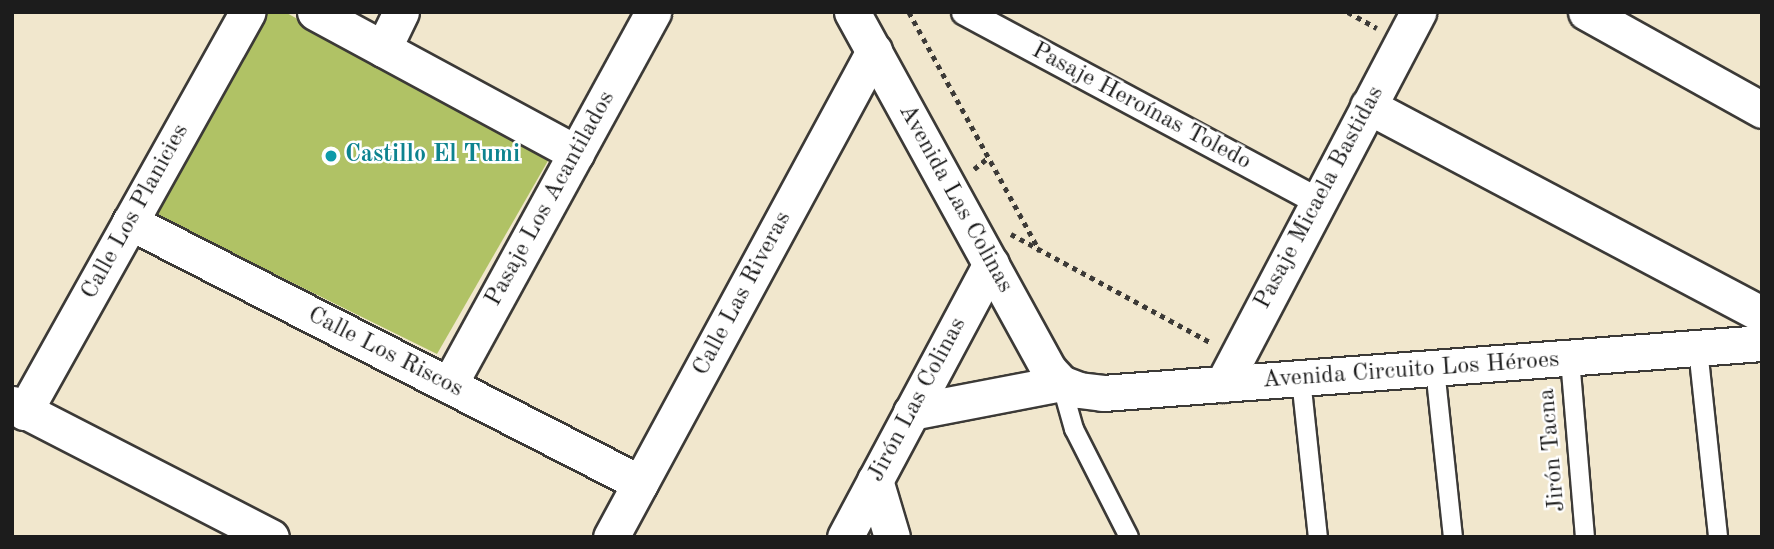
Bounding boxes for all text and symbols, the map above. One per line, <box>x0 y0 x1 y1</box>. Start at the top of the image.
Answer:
street label: Pasaje Heroínas Toledo <box>1026 37 1256 177</box>
street label: Pasaje Micaela Bastidas <box>1249 82 1391 314</box>
street label: Pasaje Los Acantilados <box>480 86 622 312</box>
street label: Avenida Las Colinas <box>891 100 1019 298</box>
street label: Calle Los Planicies <box>76 119 196 305</box>
place label: Castillo El Tumi <box>345 142 520 170</box>
marker: Castillo El Tumi <box>323 148 339 164</box>
street label: Calle Las Riveras <box>688 207 798 381</box>
street label: Calle Los Riscos <box>302 301 468 405</box>
street label: Jirón Las Colinas <box>863 313 973 487</box>
street label: Avenida Circuito Los Héroes <box>1262 346 1560 396</box>
street label: Jirón Tacna <box>1533 387 1573 513</box>

